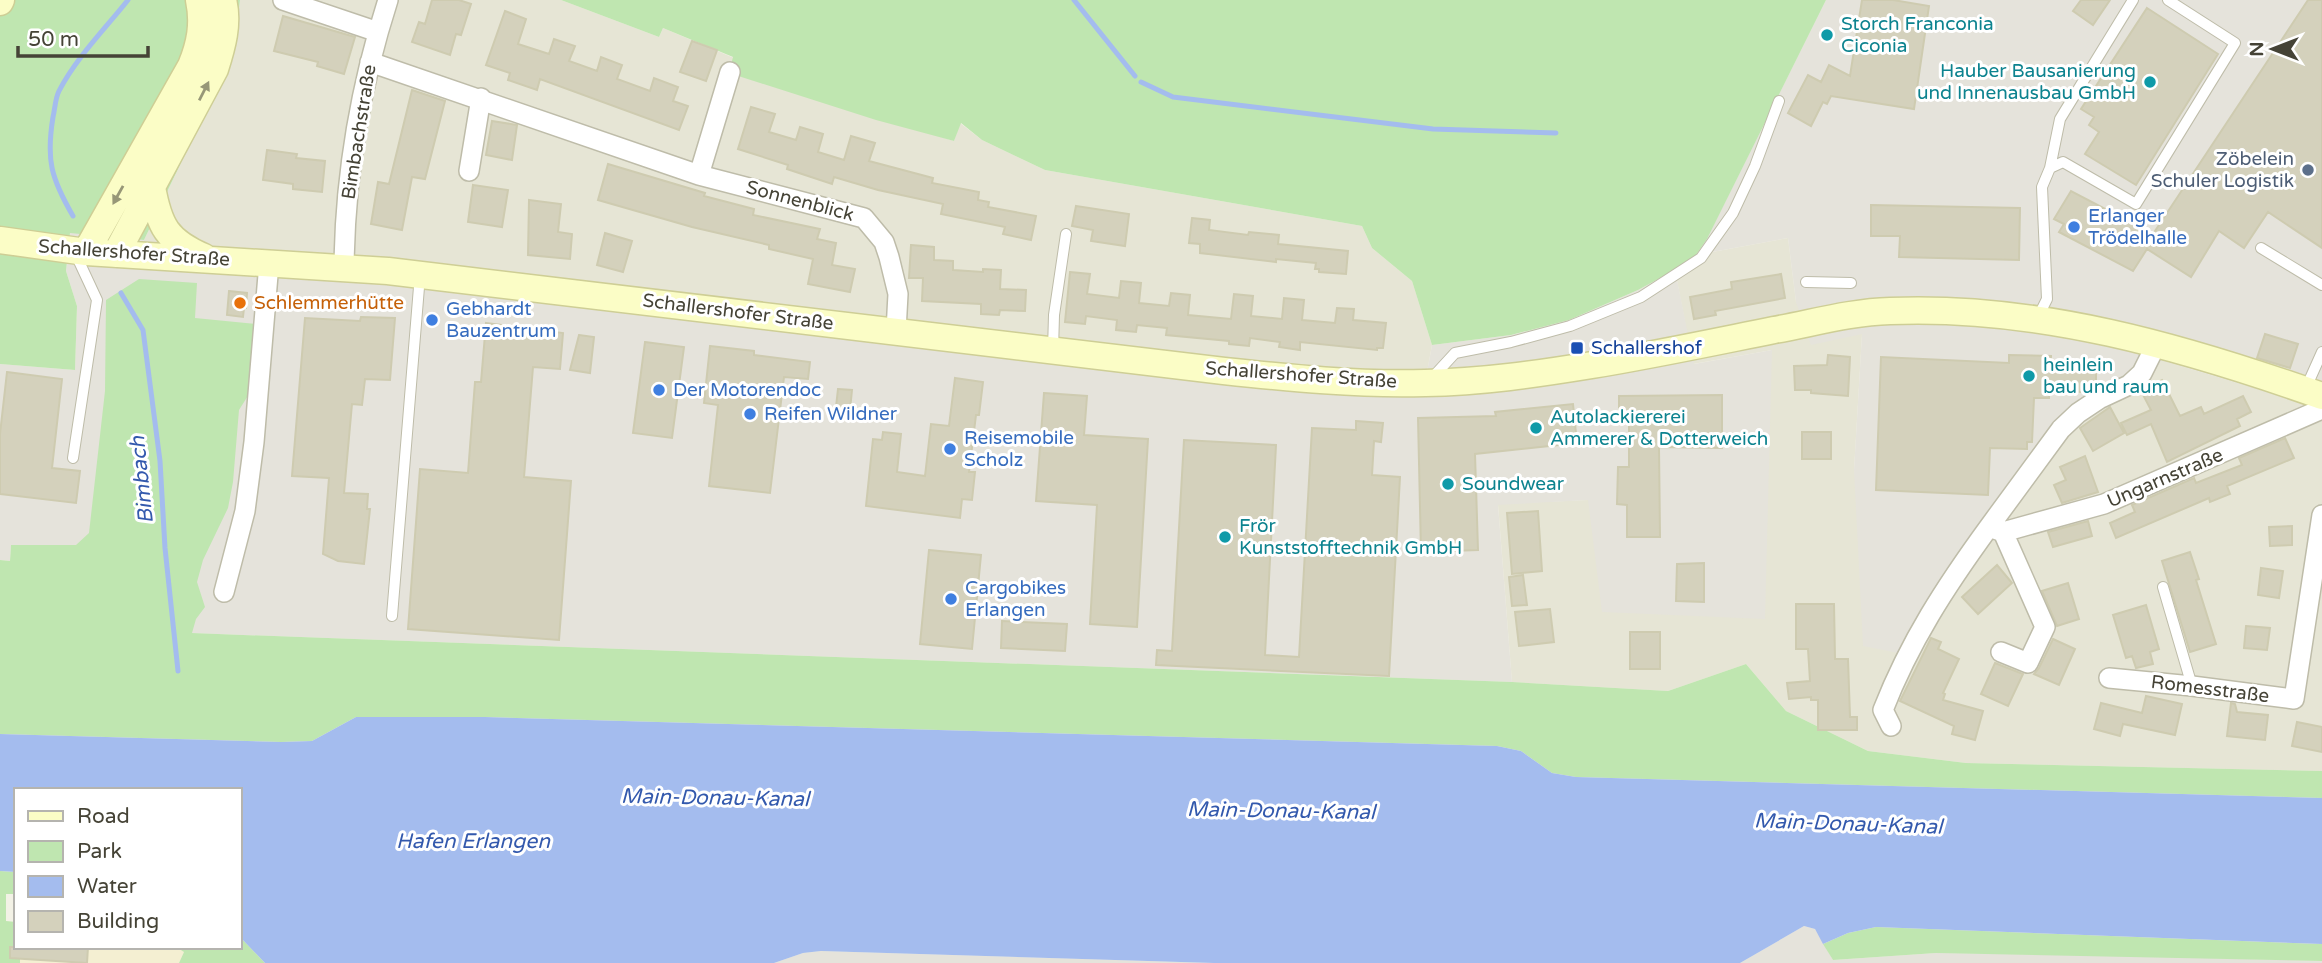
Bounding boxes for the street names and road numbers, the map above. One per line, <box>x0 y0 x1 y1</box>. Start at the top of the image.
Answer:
street label: Bimbachstraße <box>337 63 381 201</box>
street label: Sonnenblick <box>744 176 856 226</box>
street label: Schallershofer Straße <box>37 235 231 271</box>
street label: Schallershofer Straße <box>641 289 835 335</box>
street label: Schallershofer Straße <box>1204 357 1398 393</box>
street label: Ungarnstraße <box>2104 444 2226 512</box>
street label: Romesstraße <box>2150 671 2270 707</box>

